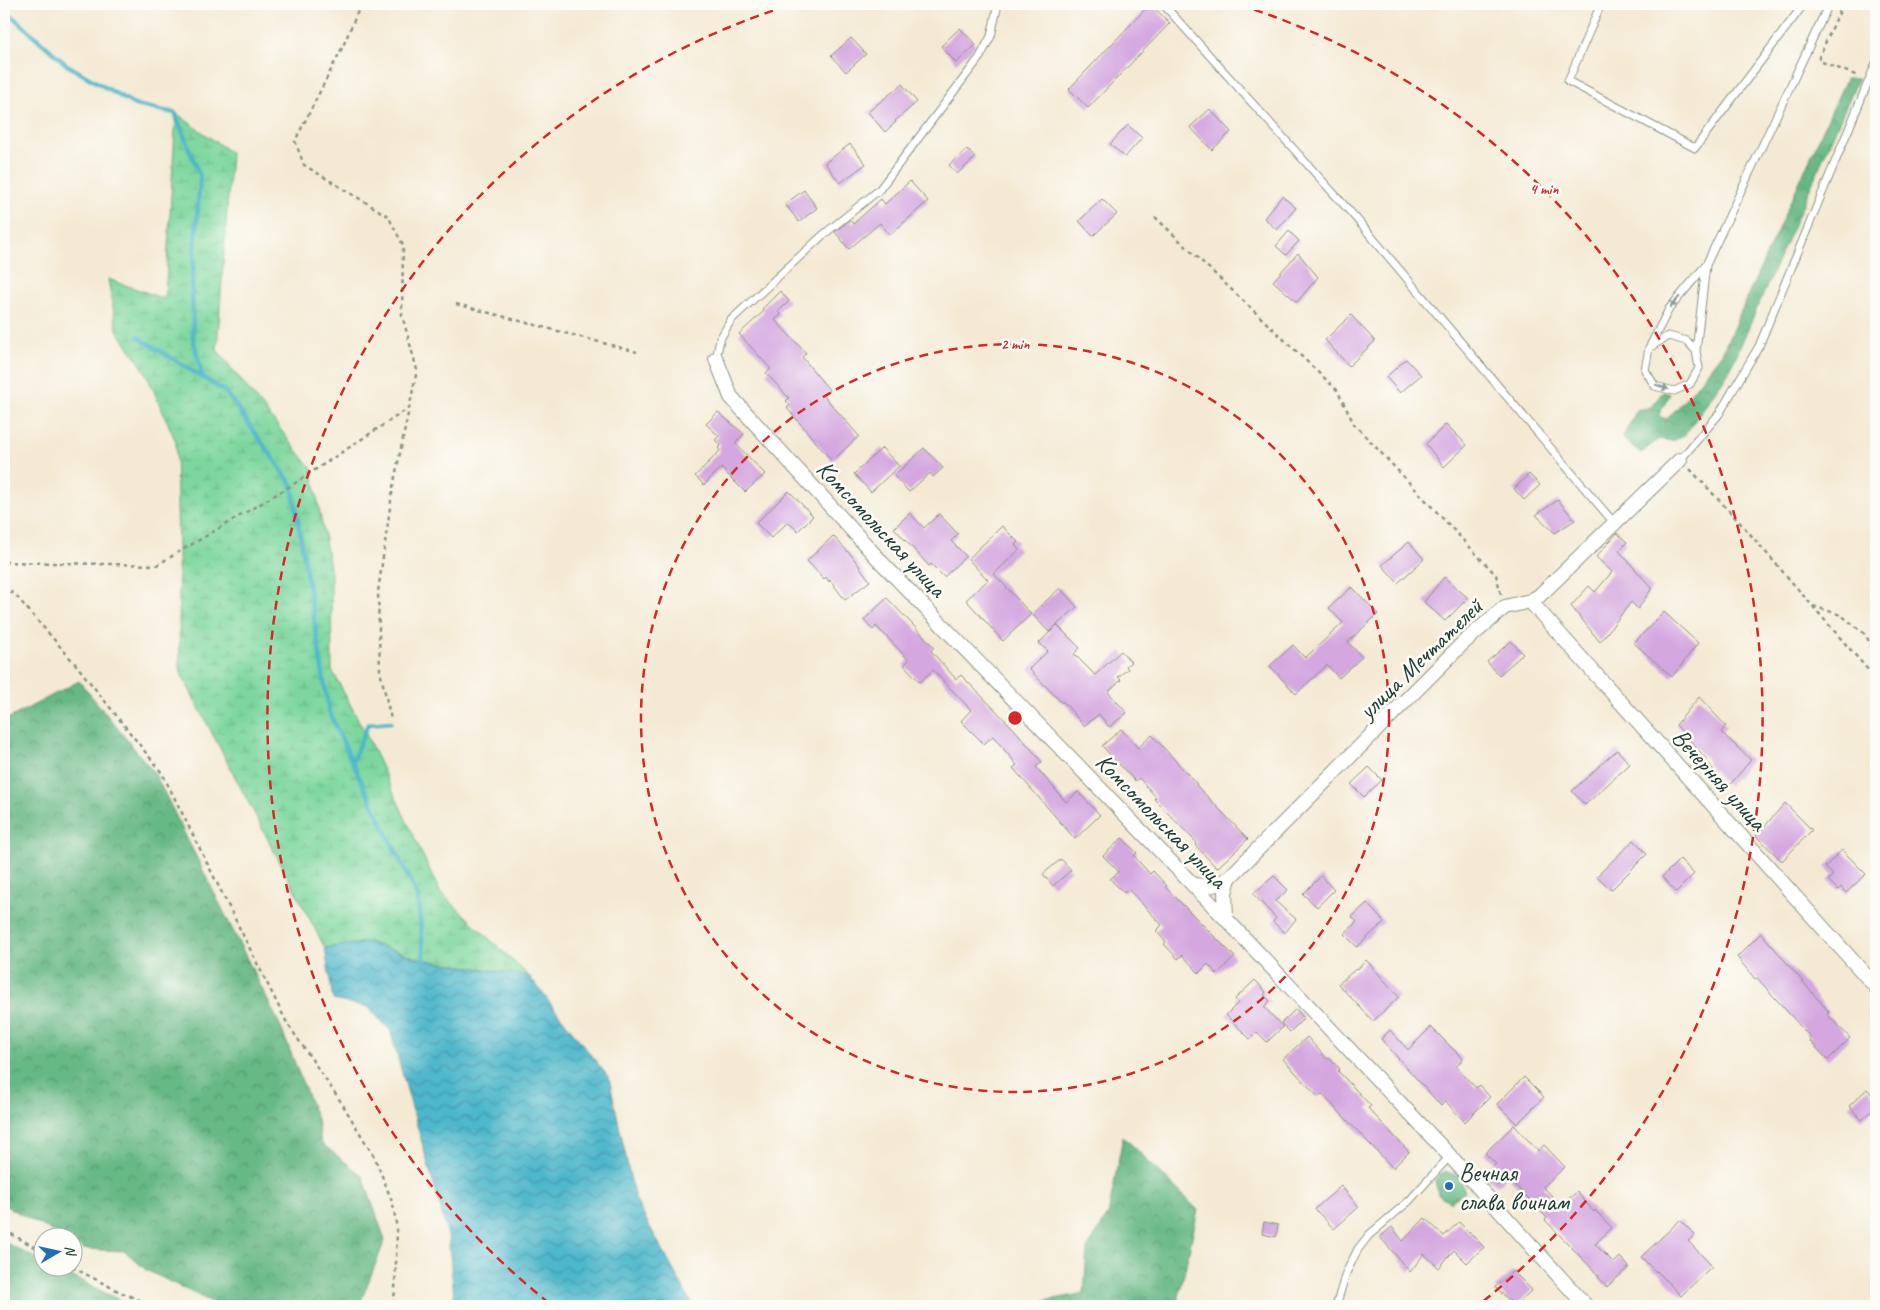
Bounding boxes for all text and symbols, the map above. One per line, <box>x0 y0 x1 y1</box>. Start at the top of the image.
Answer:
text: 4 min <box>1530 180 1559 199</box>
one-way arrow <box>1670 296 1681 308</box>
text: 2 min <box>1001 335 1030 354</box>
one-way arrow <box>1655 383 1670 391</box>
street label: Комсомольская улица <box>809 453 954 605</box>
street label: улица Мечтателей <box>1350 590 1491 728</box>
centre of rings <box>1006 709 1024 727</box>
street label: Вечерняя улица <box>1665 722 1775 839</box>
street label: Комсомольская улица <box>1089 746 1235 897</box>
place label: Вечная слава воинам <box>1459 1157 1571 1218</box>
marker: Вечная слава воинам <box>1443 1180 1455 1192</box>
north arrow <box>32 1228 82 1278</box>
text: N <box>61 1244 80 1258</box>

